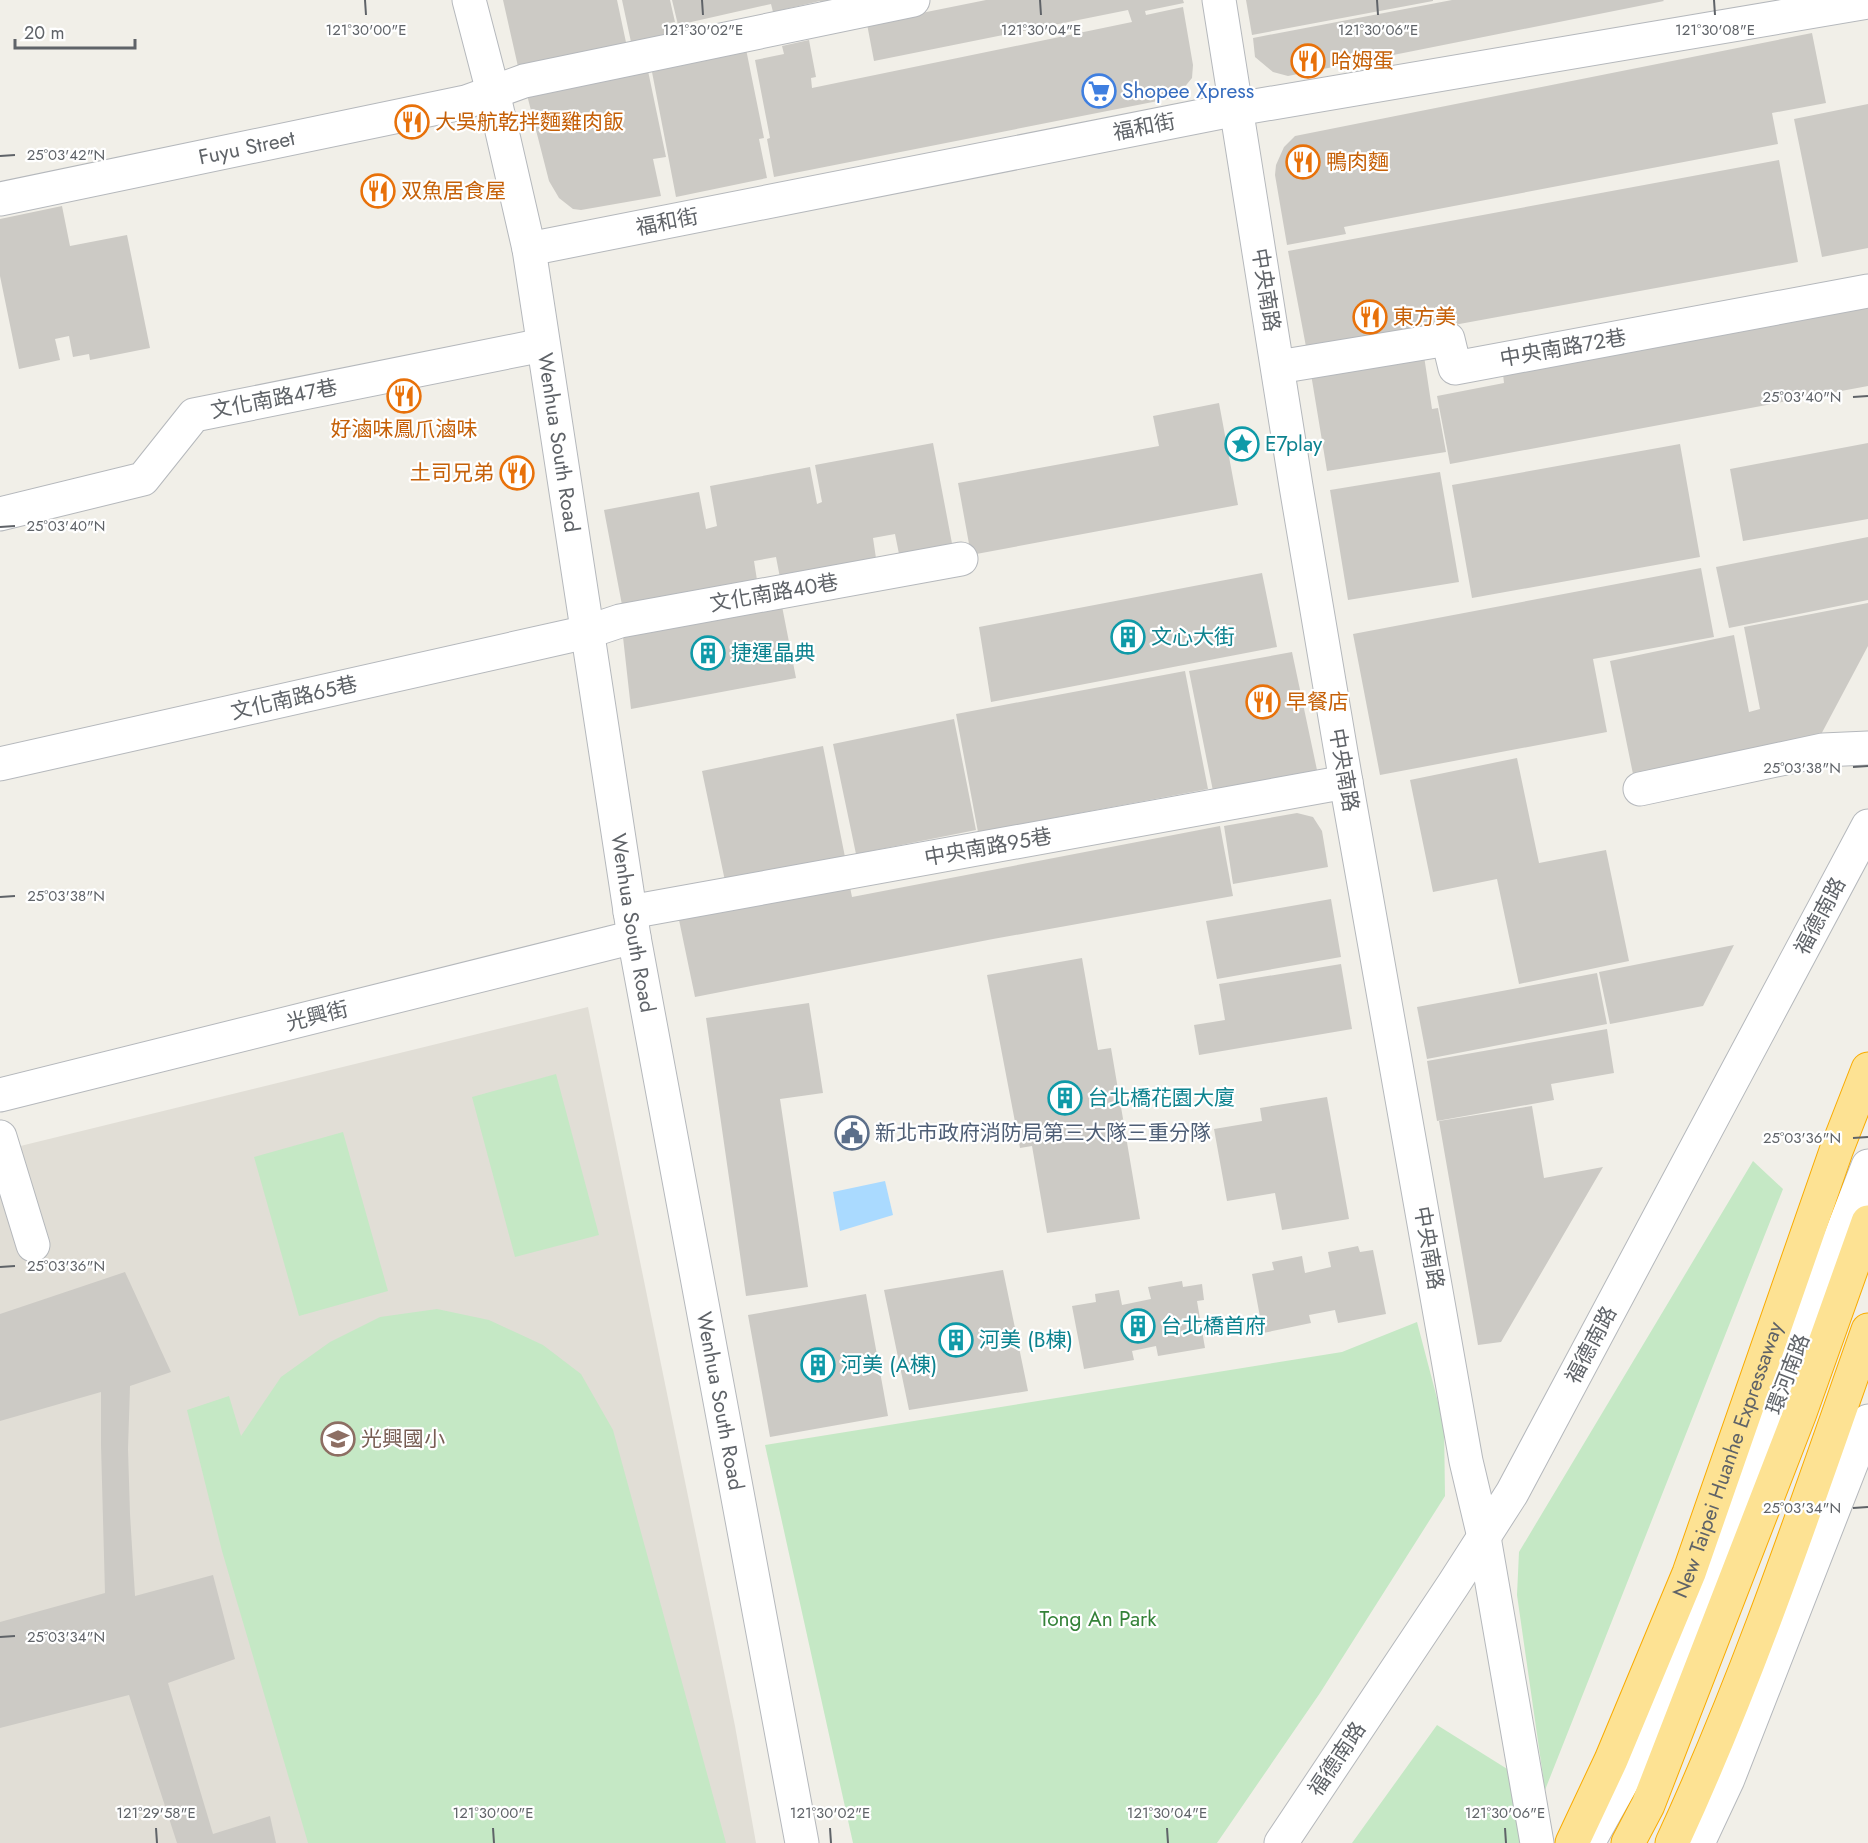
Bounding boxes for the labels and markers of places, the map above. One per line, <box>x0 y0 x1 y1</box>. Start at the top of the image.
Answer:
restaurant icon: 哈姆蛋 <box>1290 43 1326 79</box>
place label: 哈姆蛋 <box>1331 46 1394 76</box>
supermarket icon: Shopee Xpress <box>1081 73 1117 109</box>
place label: Shopee Xpress <box>1122 76 1254 106</box>
restaurant icon: 大吳航乾拌麵雞肉飯 <box>394 104 430 140</box>
place label: 大吳航乾拌麵雞肉飯 <box>435 107 624 137</box>
restaurant icon: 鴨肉麵 <box>1285 144 1321 180</box>
place label: 鴨肉麵 <box>1326 147 1389 177</box>
restaurant icon: 双魚居食屋 <box>360 173 396 209</box>
place label: 双魚居食屋 <box>401 176 506 206</box>
restaurant icon: 東方美 <box>1352 299 1388 335</box>
place label: 東方美 <box>1393 302 1456 332</box>
restaurant icon: 好滷味鳳爪滷味 <box>386 378 422 414</box>
place label: 好滷味鳳爪滷味 <box>331 414 478 444</box>
place icon: E7play <box>1224 426 1260 462</box>
place label: E7play <box>1265 429 1323 459</box>
restaurant icon: 土司兄弟 <box>499 455 535 491</box>
place label: 土司兄弟 <box>410 458 494 488</box>
building icon: 文心大街 <box>1110 619 1146 655</box>
place label: 文心大街 <box>1151 622 1235 652</box>
building icon: 捷運晶典 <box>690 635 726 671</box>
place label: 捷運晶典 <box>731 638 815 668</box>
restaurant icon: 早餐店 <box>1245 684 1281 720</box>
place label: 早餐店 <box>1286 687 1349 717</box>
building icon: 台北橋花園大廈 <box>1047 1080 1083 1116</box>
place label: 台北橋花園大廈 <box>1088 1083 1235 1113</box>
public building icon: 新北市政府消防局第三大隊三重分隊 <box>834 1115 870 1151</box>
place label: 新北市政府消防局第三大隊三重分隊 <box>875 1118 1211 1148</box>
building icon: 台北橋首府 <box>1120 1308 1156 1344</box>
place label: 台北橋首府 <box>1161 1311 1266 1341</box>
building icon: 河美 (B棟) <box>938 1322 974 1358</box>
place label: 河美 (B棟) <box>979 1325 1073 1355</box>
building icon: 河美 (A棟) <box>800 1347 836 1383</box>
place label: 河美 (A棟) <box>841 1350 937 1380</box>
school or university icon: 光興國小 <box>320 1421 356 1457</box>
place label: 光興國小 <box>361 1424 445 1454</box>

